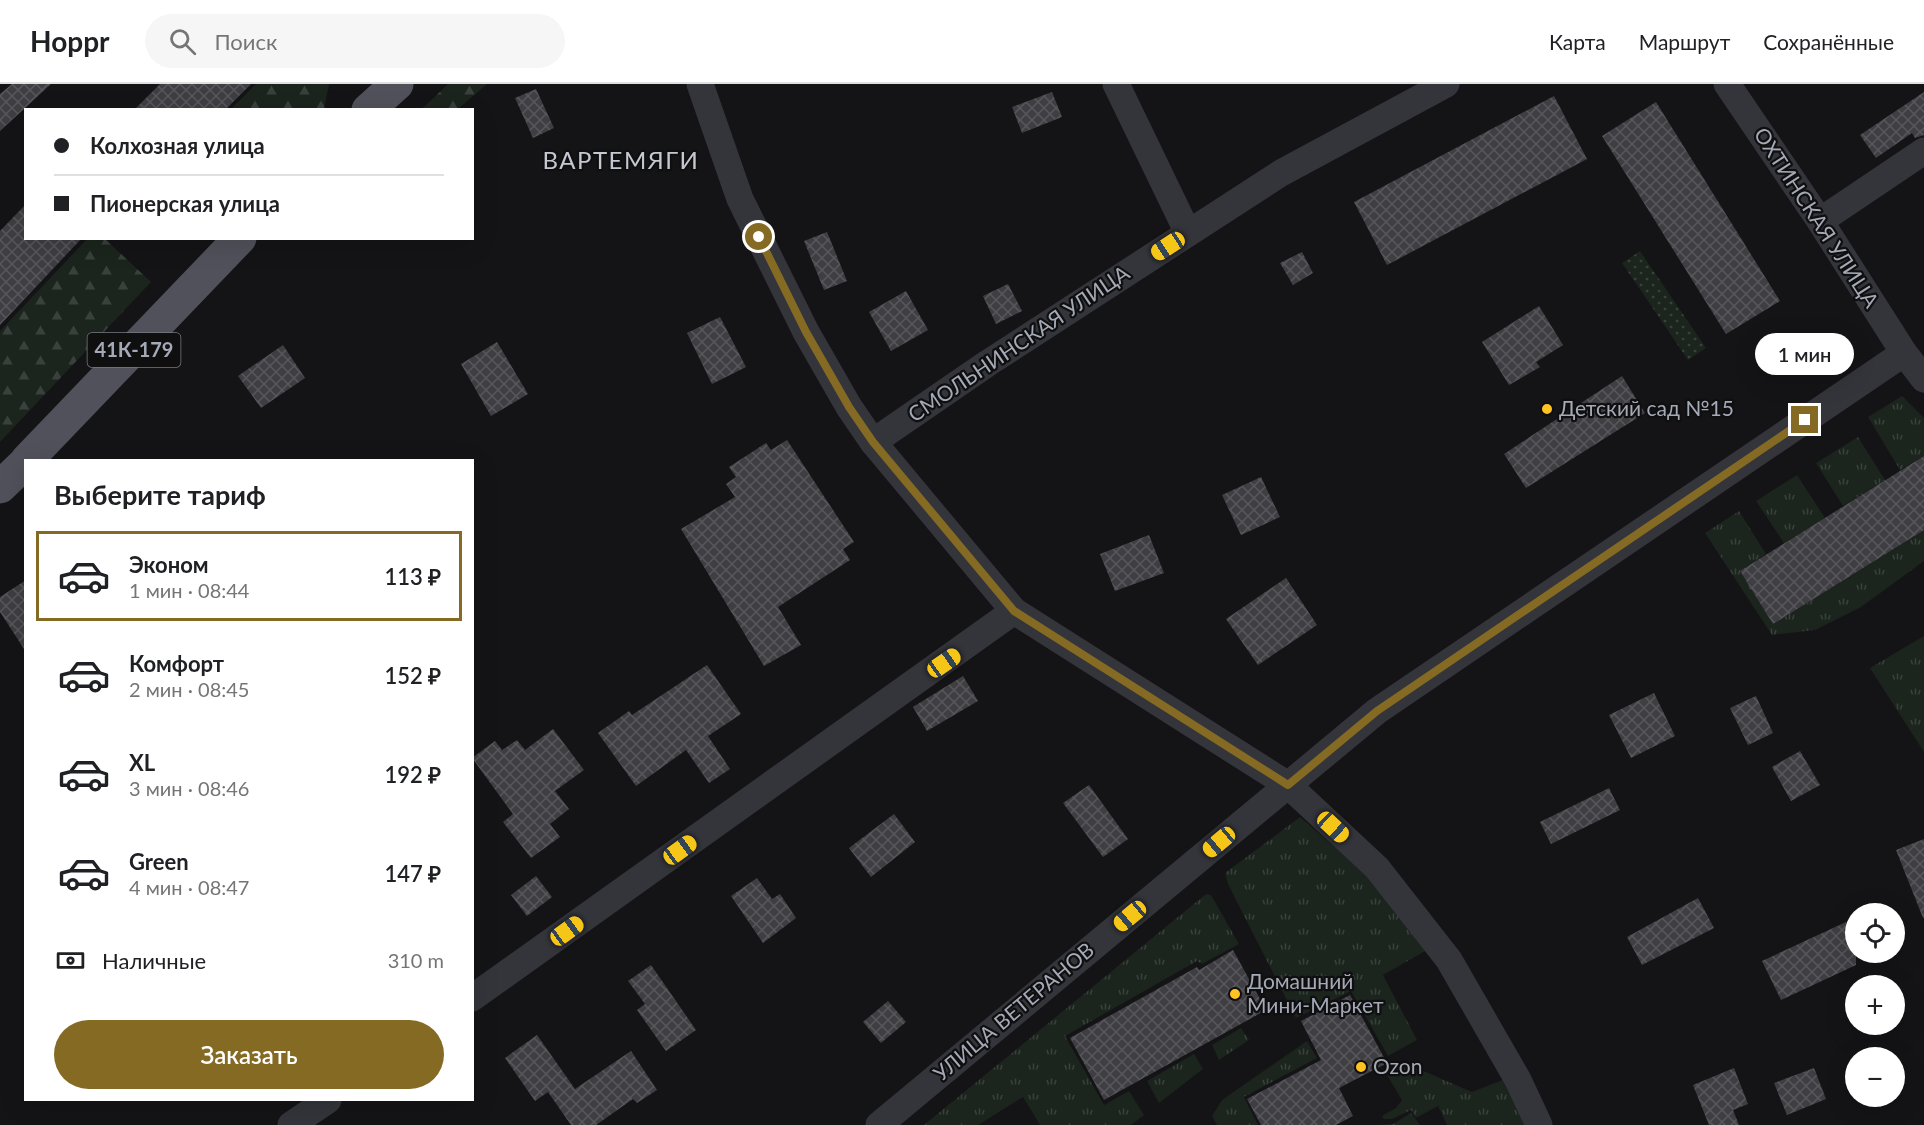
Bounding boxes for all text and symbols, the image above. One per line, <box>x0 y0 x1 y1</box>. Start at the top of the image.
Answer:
search box <box>145 14 565 68</box>
text: Hoppr <box>30 24 109 58</box>
icon: search <box>166 25 199 58</box>
text: Поиск <box>214 28 277 55</box>
text: Карта <box>1549 29 1606 54</box>
text: Маршрут <box>1639 29 1730 54</box>
text: Сохранённые <box>1763 29 1894 54</box>
street label: ОХТИНСКАЯ УЛИЦА <box>1750 122 1885 313</box>
text: Колхозная улица <box>90 132 265 159</box>
district label: ВАРТЕМЯГИ <box>543 145 699 174</box>
text: Пионерская улица <box>90 190 280 217</box>
route start <box>745 223 772 250</box>
car <box>1148 229 1188 263</box>
street label: СМОЛЬНИНСКАЯ УЛИЦА <box>903 259 1134 426</box>
road number: 41К-179 <box>88 333 180 367</box>
callout: 1 мин <box>1756 333 1854 375</box>
text: 1 мин <box>1778 342 1831 366</box>
place label: Детский сад №15 <box>1559 395 1734 420</box>
marker: Детский сад №15 <box>1540 402 1554 416</box>
route end <box>1791 406 1818 433</box>
text: Выберите тариф <box>54 478 266 511</box>
icon: car <box>57 549 111 603</box>
text: Эконом <box>129 551 209 578</box>
text: 113 ₽ <box>384 563 441 590</box>
text: 1 мин · 08:44 <box>129 578 249 602</box>
car <box>924 645 964 681</box>
icon: car <box>57 648 111 702</box>
text: Комфорт <box>129 650 224 677</box>
text: 152 ₽ <box>384 662 441 689</box>
text: 2 мин · 08:45 <box>129 677 249 701</box>
icon: car <box>57 747 111 801</box>
text: XL <box>129 749 155 776</box>
text: 192 ₽ <box>384 761 441 788</box>
text: 3 мин · 08:46 <box>129 776 249 800</box>
car <box>1314 808 1352 846</box>
car <box>1199 824 1239 860</box>
car <box>660 832 700 868</box>
icon: car <box>57 846 111 900</box>
text: Green <box>129 848 189 875</box>
text: 147 ₽ <box>384 860 441 887</box>
text: 4 мин · 08:47 <box>129 875 249 899</box>
car <box>1110 898 1150 934</box>
map controls <box>1845 903 1905 1107</box>
button: locate <box>1845 903 1905 963</box>
car <box>547 913 587 949</box>
street label: УЛИЦА ВЕТЕРАНОВ <box>928 936 1098 1085</box>
icon: cash <box>54 944 87 977</box>
text: Наличные <box>102 947 206 974</box>
text: 310 m <box>388 948 444 972</box>
place label: Домашний Мини-Маркет <box>1247 968 1384 1017</box>
button: + <box>1845 975 1905 1035</box>
marker: Домашний Мини-Маркет <box>1228 987 1242 1001</box>
button: Заказать <box>54 1020 444 1089</box>
button: − <box>1845 1047 1905 1107</box>
place label: Ozon <box>1373 1053 1423 1078</box>
marker: Ozon <box>1354 1060 1368 1074</box>

